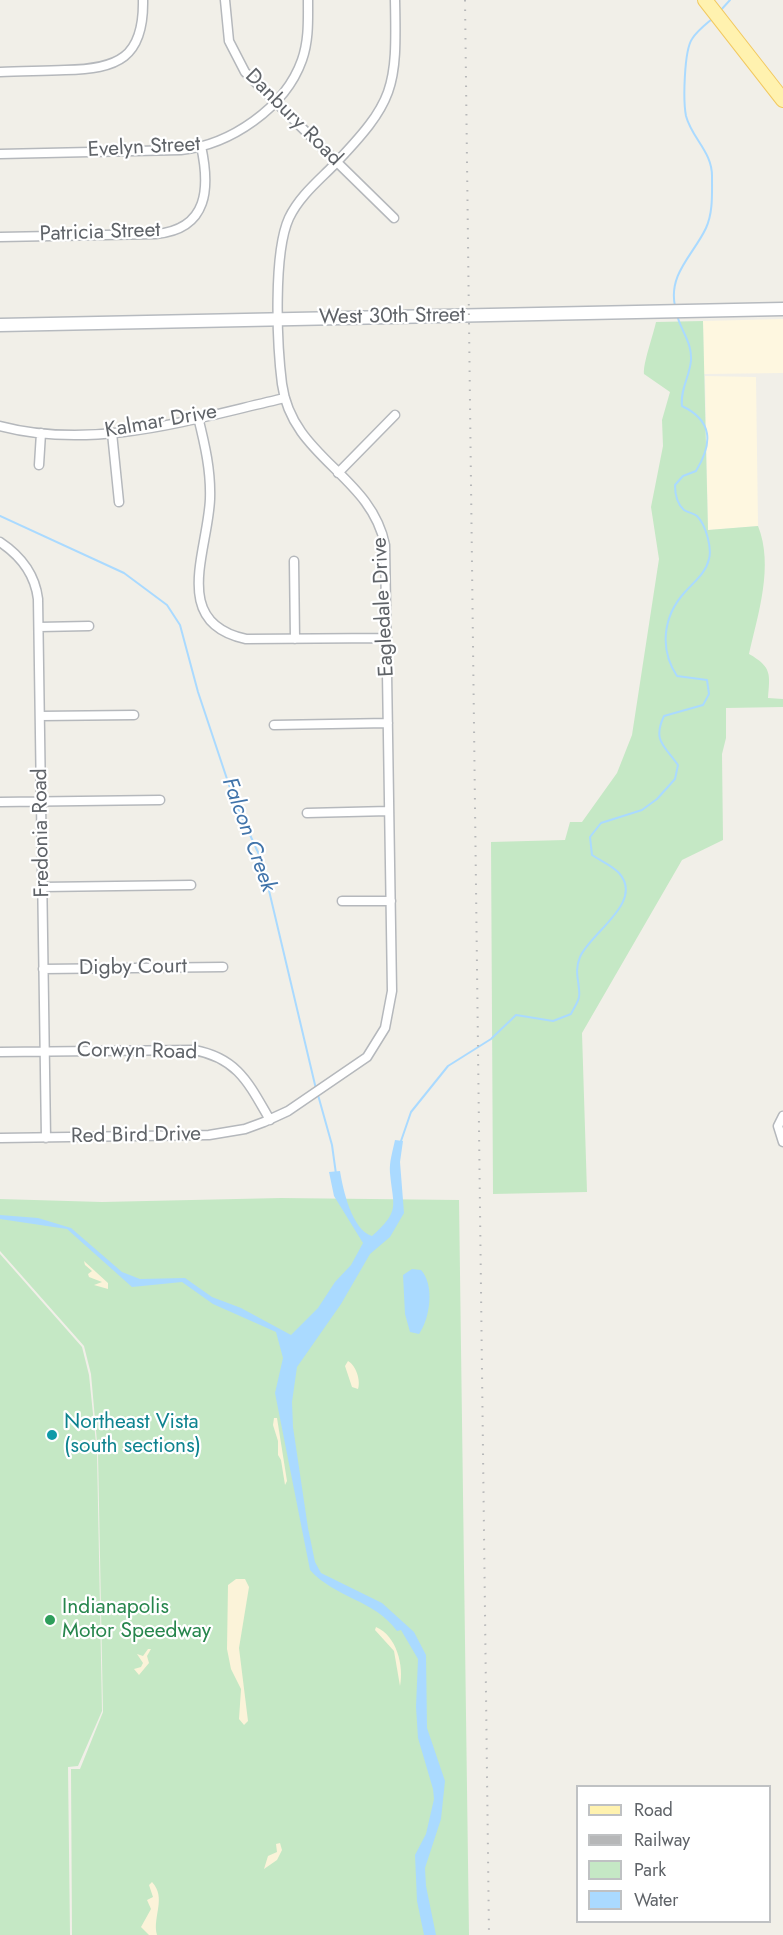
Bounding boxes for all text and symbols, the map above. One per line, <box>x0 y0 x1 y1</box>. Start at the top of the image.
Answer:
street label: Danbury Road <box>239 64 347 172</box>
street label: Evelyn Street <box>87 132 201 164</box>
street label: Patricia Street <box>39 218 161 248</box>
street label: West 30th Street <box>319 303 465 331</box>
street label: Kalmar Drive <box>103 400 219 444</box>
street label: Eagledale Drive <box>368 536 400 678</box>
street label: Fredonia Road <box>28 768 56 898</box>
water label: Falcon Creek <box>215 774 281 896</box>
street label: Digby Court <box>79 954 187 982</box>
street label: Corwyn Road <box>77 1038 197 1066</box>
street label: Red Bird Drive <box>71 1122 201 1150</box>
place label: Northeast Vista (south sections) <box>64 1410 201 1460</box>
marker: Northeast Vista (south sections) <box>45 1428 59 1442</box>
place label: Indianapolis Motor Speedway <box>62 1595 211 1645</box>
marker: Indianapolis Motor Speedway <box>43 1613 57 1627</box>
legend <box>576 1785 771 1923</box>
text: Road <box>634 1797 673 1823</box>
text: Railway <box>634 1827 690 1853</box>
text: Park <box>634 1857 666 1883</box>
text: Water <box>634 1887 678 1913</box>

